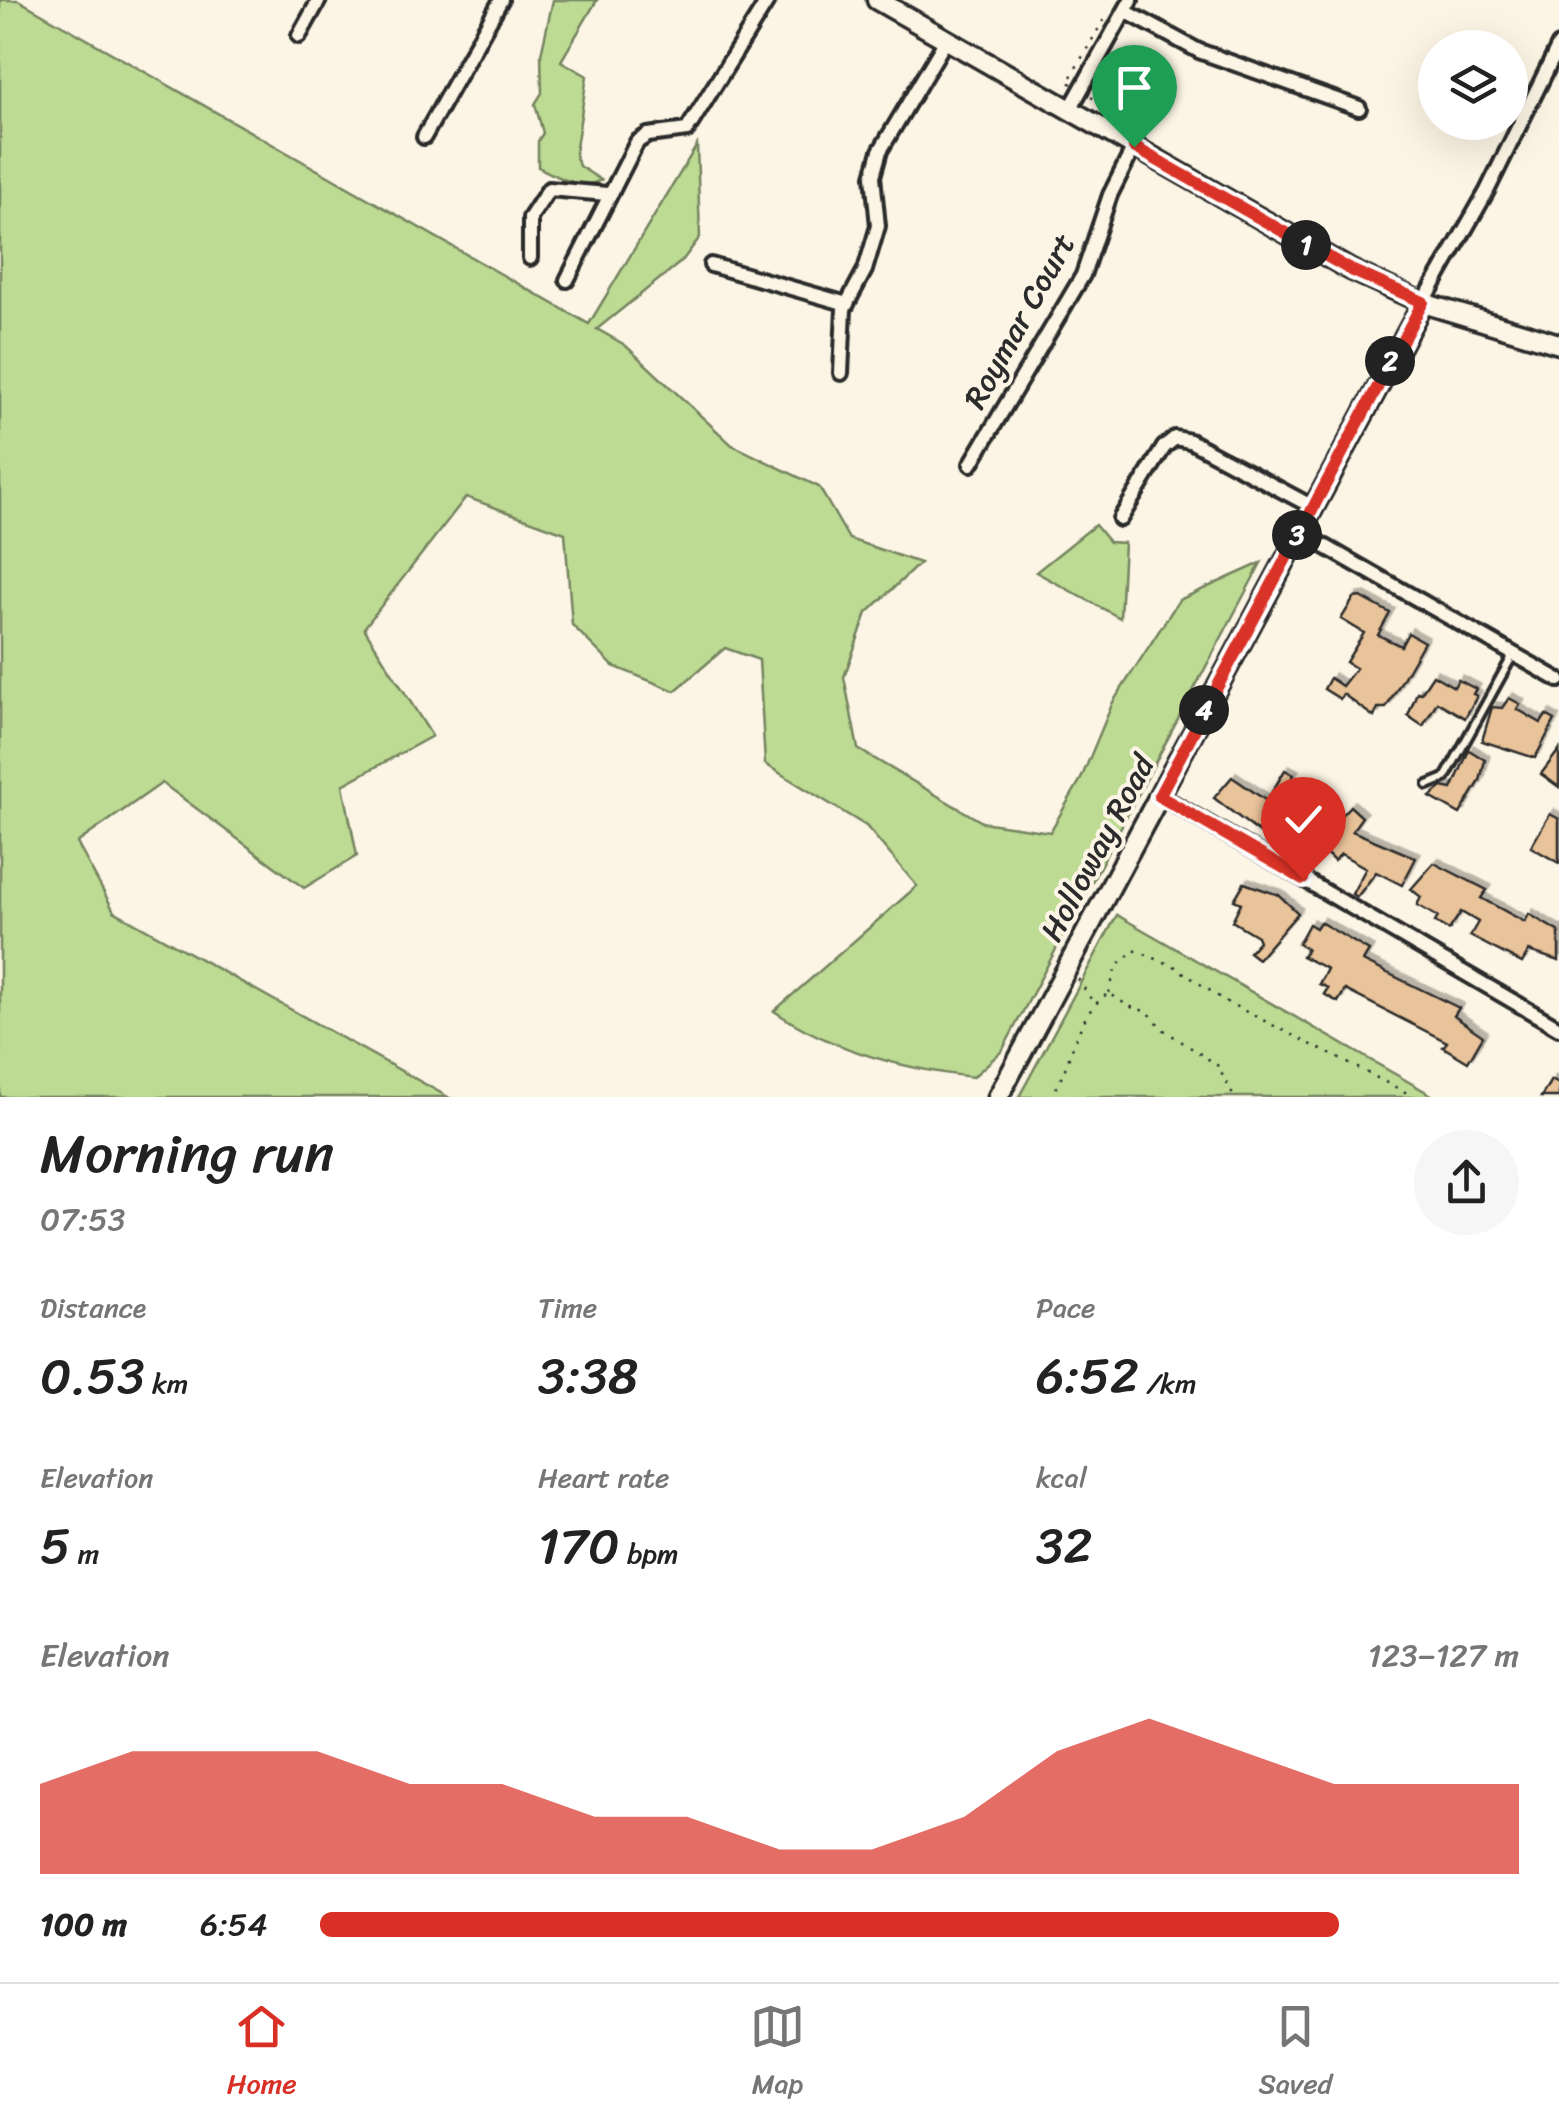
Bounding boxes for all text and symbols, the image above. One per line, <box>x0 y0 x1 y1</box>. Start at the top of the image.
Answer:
map controls <box>1418 30 1528 140</box>
button: layers <box>1418 30 1528 140</box>
pin <box>1092 45 1177 148</box>
icon: arrive <box>1107 60 1162 115</box>
pin: 1 <box>1281 220 1331 270</box>
text: 1 <box>1300 220 1312 269</box>
street label: Roymar Court <box>947 222 1092 420</box>
pin: 2 <box>1365 336 1415 386</box>
text: 2 <box>1382 336 1398 385</box>
pin: 3 <box>1272 510 1322 560</box>
text: 3 <box>1289 510 1305 559</box>
pin: 4 <box>1179 685 1229 735</box>
text: 4 <box>1195 685 1213 734</box>
street label: Holloway Road <box>1024 742 1172 952</box>
pin <box>1261 777 1346 880</box>
icon: check <box>1276 792 1331 847</box>
text: Morning run <box>40 1105 334 1202</box>
button: share <box>1414 1130 1519 1235</box>
text: 07:53 <box>40 1191 125 1248</box>
text: Distance <box>40 1283 146 1332</box>
text: Time <box>538 1283 597 1332</box>
text: Pace <box>1036 1283 1095 1332</box>
text: 0.53 <box>40 1332 145 1421</box>
text: 3:38 <box>538 1332 638 1421</box>
text: 6:52 <box>1036 1332 1139 1421</box>
text: km <box>145 1359 188 1408</box>
text: /km <box>1139 1359 1196 1408</box>
text: Elevation <box>40 1453 153 1502</box>
text: Heart rate <box>538 1453 669 1502</box>
text: kcal <box>1036 1453 1087 1502</box>
text: 5 <box>40 1502 71 1591</box>
text: 170 <box>538 1502 620 1591</box>
text: 32 <box>1036 1502 1092 1591</box>
text: m <box>71 1529 99 1578</box>
text: bpm <box>620 1529 679 1578</box>
text: Elevation <box>40 1627 170 1684</box>
text: 123–127 m <box>1368 1627 1519 1684</box>
text: 100 m <box>40 1896 127 1953</box>
text: 6:54 <box>200 1896 267 1953</box>
tab: Home <box>227 1999 297 2108</box>
tab: Map <box>750 1999 805 2108</box>
tab: Saved <box>1258 1999 1332 2108</box>

